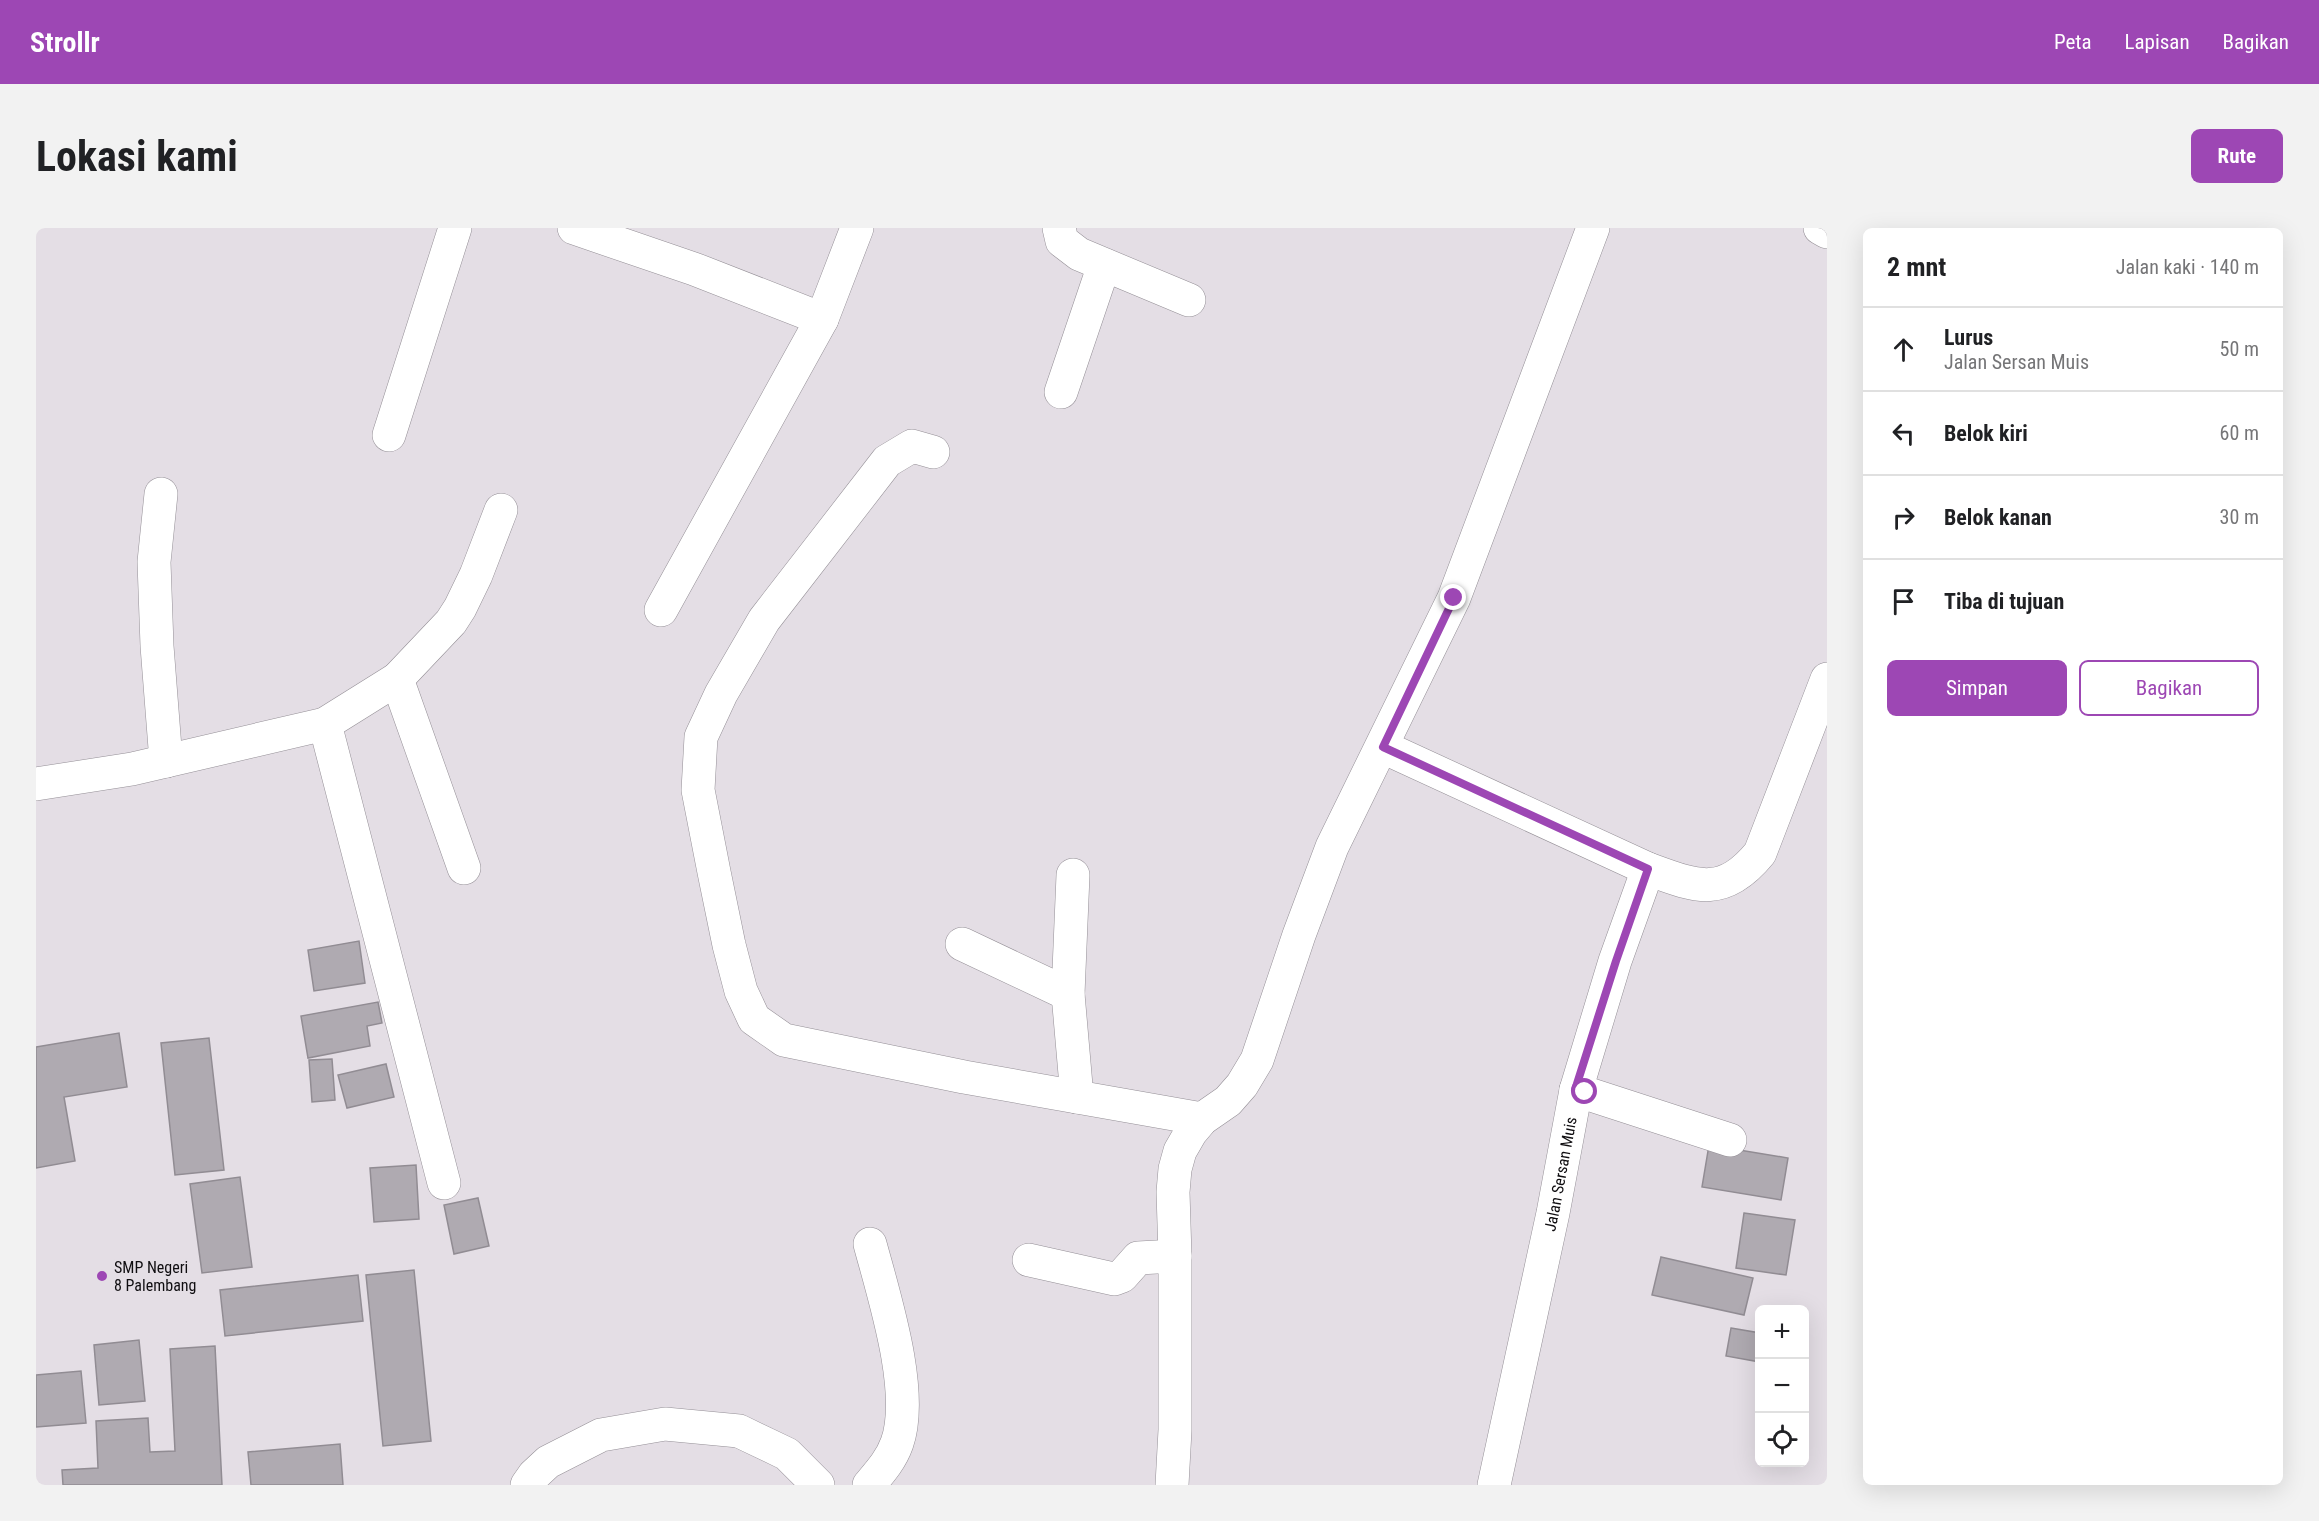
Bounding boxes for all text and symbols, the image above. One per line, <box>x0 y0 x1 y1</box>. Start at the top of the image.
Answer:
text: Strollr <box>30 26 100 59</box>
text: Peta <box>2054 30 2092 54</box>
text: Lapisan <box>2125 30 2190 54</box>
text: Bagikan <box>2223 30 2289 54</box>
button: Rute <box>2191 129 2283 183</box>
text: Lokasi kami <box>36 132 238 181</box>
text: 2 mnt <box>1887 252 1946 282</box>
text: Jalan kaki · 140 m <box>2116 255 2259 279</box>
text: Lurus <box>1944 325 1993 350</box>
icon: ahead <box>1887 333 1920 366</box>
text: 50 m <box>2220 337 2259 361</box>
text: Jalan Sersan Muis <box>1944 350 2089 374</box>
icon: left <box>1887 417 1920 450</box>
text: Belok kiri <box>1944 421 2028 446</box>
text: 60 m <box>2220 421 2259 445</box>
icon: right <box>1887 501 1920 534</box>
text: Belok kanan <box>1944 505 2052 530</box>
text: 30 m <box>2220 505 2259 529</box>
route end <box>1440 584 1466 610</box>
icon: arrive <box>1887 585 1920 618</box>
text: Tiba di tujuan <box>1944 589 2064 614</box>
button: Simpan <box>1887 660 2067 716</box>
button: Bagikan <box>2079 660 2259 716</box>
route start <box>1571 1078 1597 1104</box>
street label: Jalan Sersan Muis <box>1540 1115 1580 1233</box>
place label: SMP Negeri 8 Palembang <box>114 1258 196 1295</box>
marker: SMP Negeri 8 Palembang <box>95 1269 109 1283</box>
map controls <box>1755 1305 1809 1467</box>
button: + <box>1755 1305 1809 1359</box>
button: − <box>1755 1359 1809 1413</box>
button: locate <box>1755 1413 1809 1467</box>

